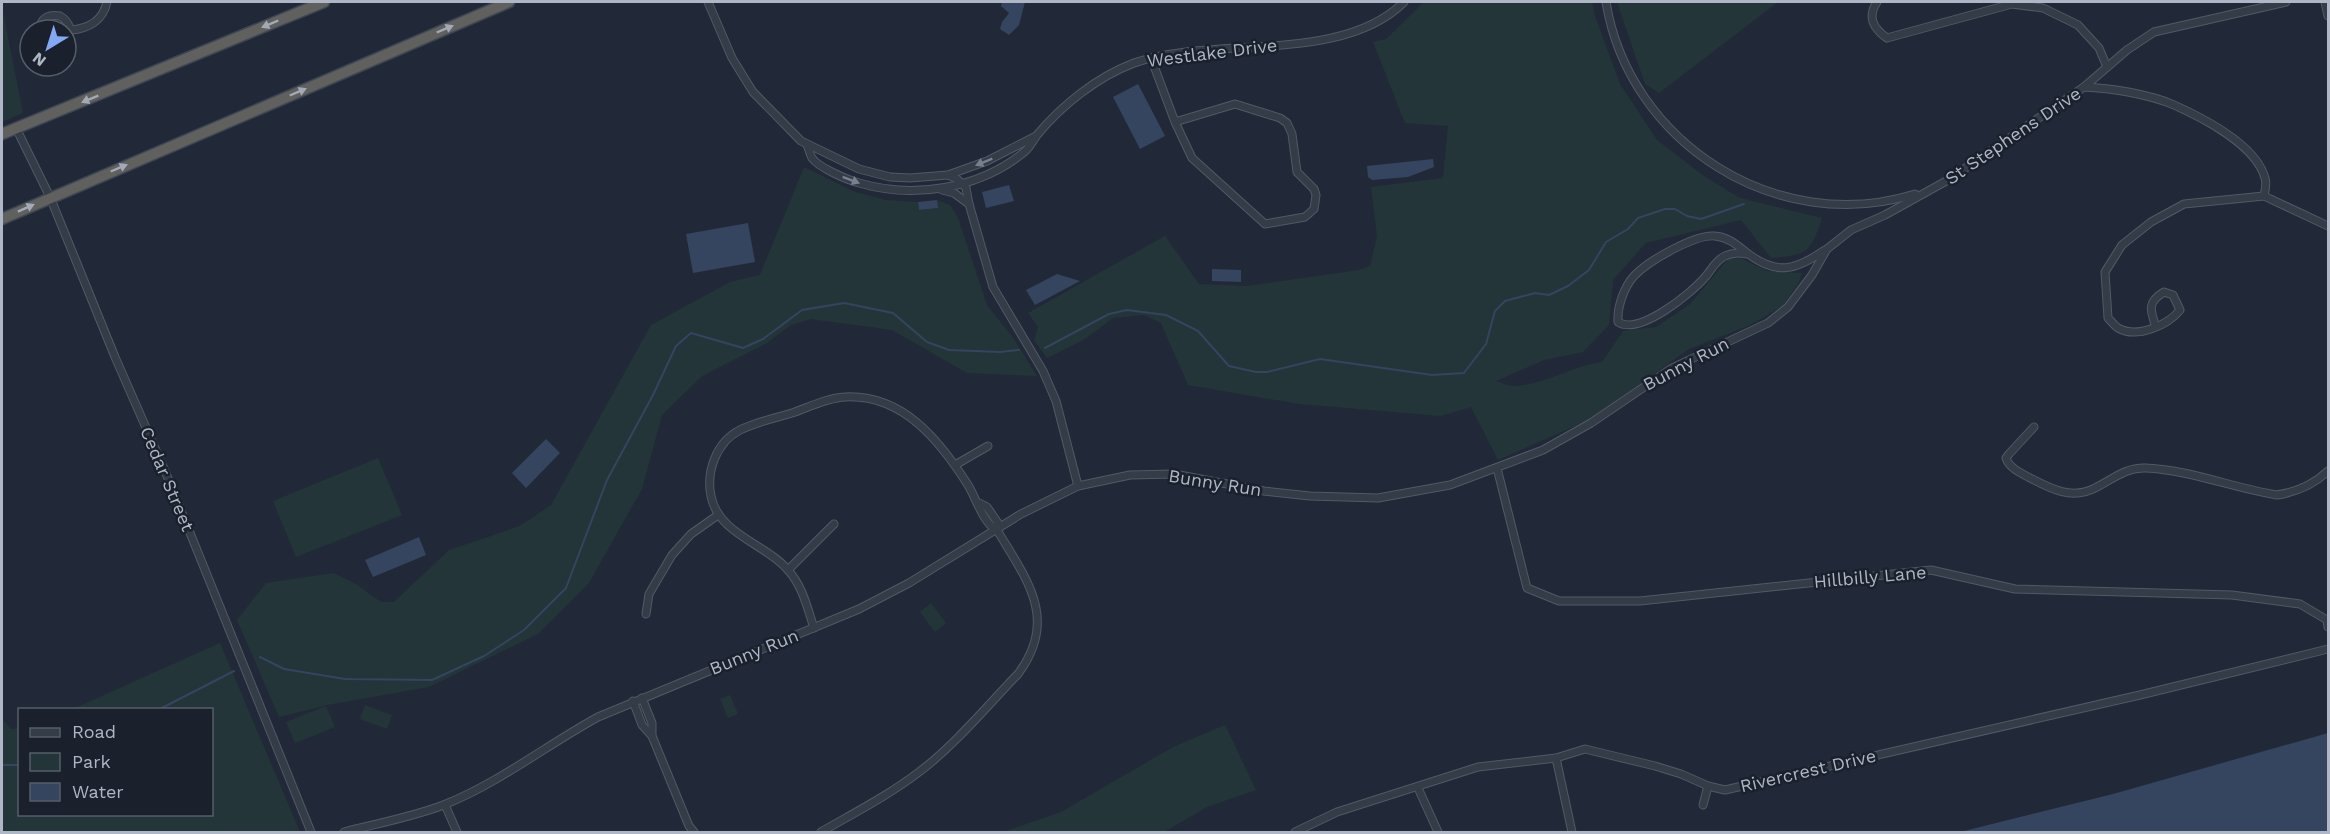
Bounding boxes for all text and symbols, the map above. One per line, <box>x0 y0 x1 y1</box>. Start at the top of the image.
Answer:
north arrow <box>18 18 78 78</box>
one-way arrow <box>261 20 279 29</box>
one-way arrow <box>437 24 455 34</box>
street label: Westlake Drive <box>1146 34 1278 71</box>
text: N <box>29 48 50 71</box>
street label: St Stephens Drive <box>1941 82 2085 189</box>
one-way arrow <box>289 86 307 96</box>
one-way arrow <box>81 95 99 104</box>
one-way arrow <box>975 157 993 167</box>
one-way arrow <box>110 163 128 172</box>
one-way arrow <box>842 175 860 185</box>
one-way arrow <box>17 203 35 213</box>
street label: Bunny Run <box>1639 332 1732 395</box>
street label: Cedar Street <box>136 423 199 535</box>
street label: Bunny Run <box>1167 465 1263 500</box>
street label: Hillbilly Lane <box>1813 561 1927 592</box>
street label: Bunny Run <box>706 624 801 679</box>
legend <box>18 708 213 816</box>
text: Road <box>72 721 116 742</box>
street label: Rivercrest Drive <box>1738 745 1878 796</box>
text: Park <box>72 751 111 772</box>
text: Water <box>72 781 124 802</box>

